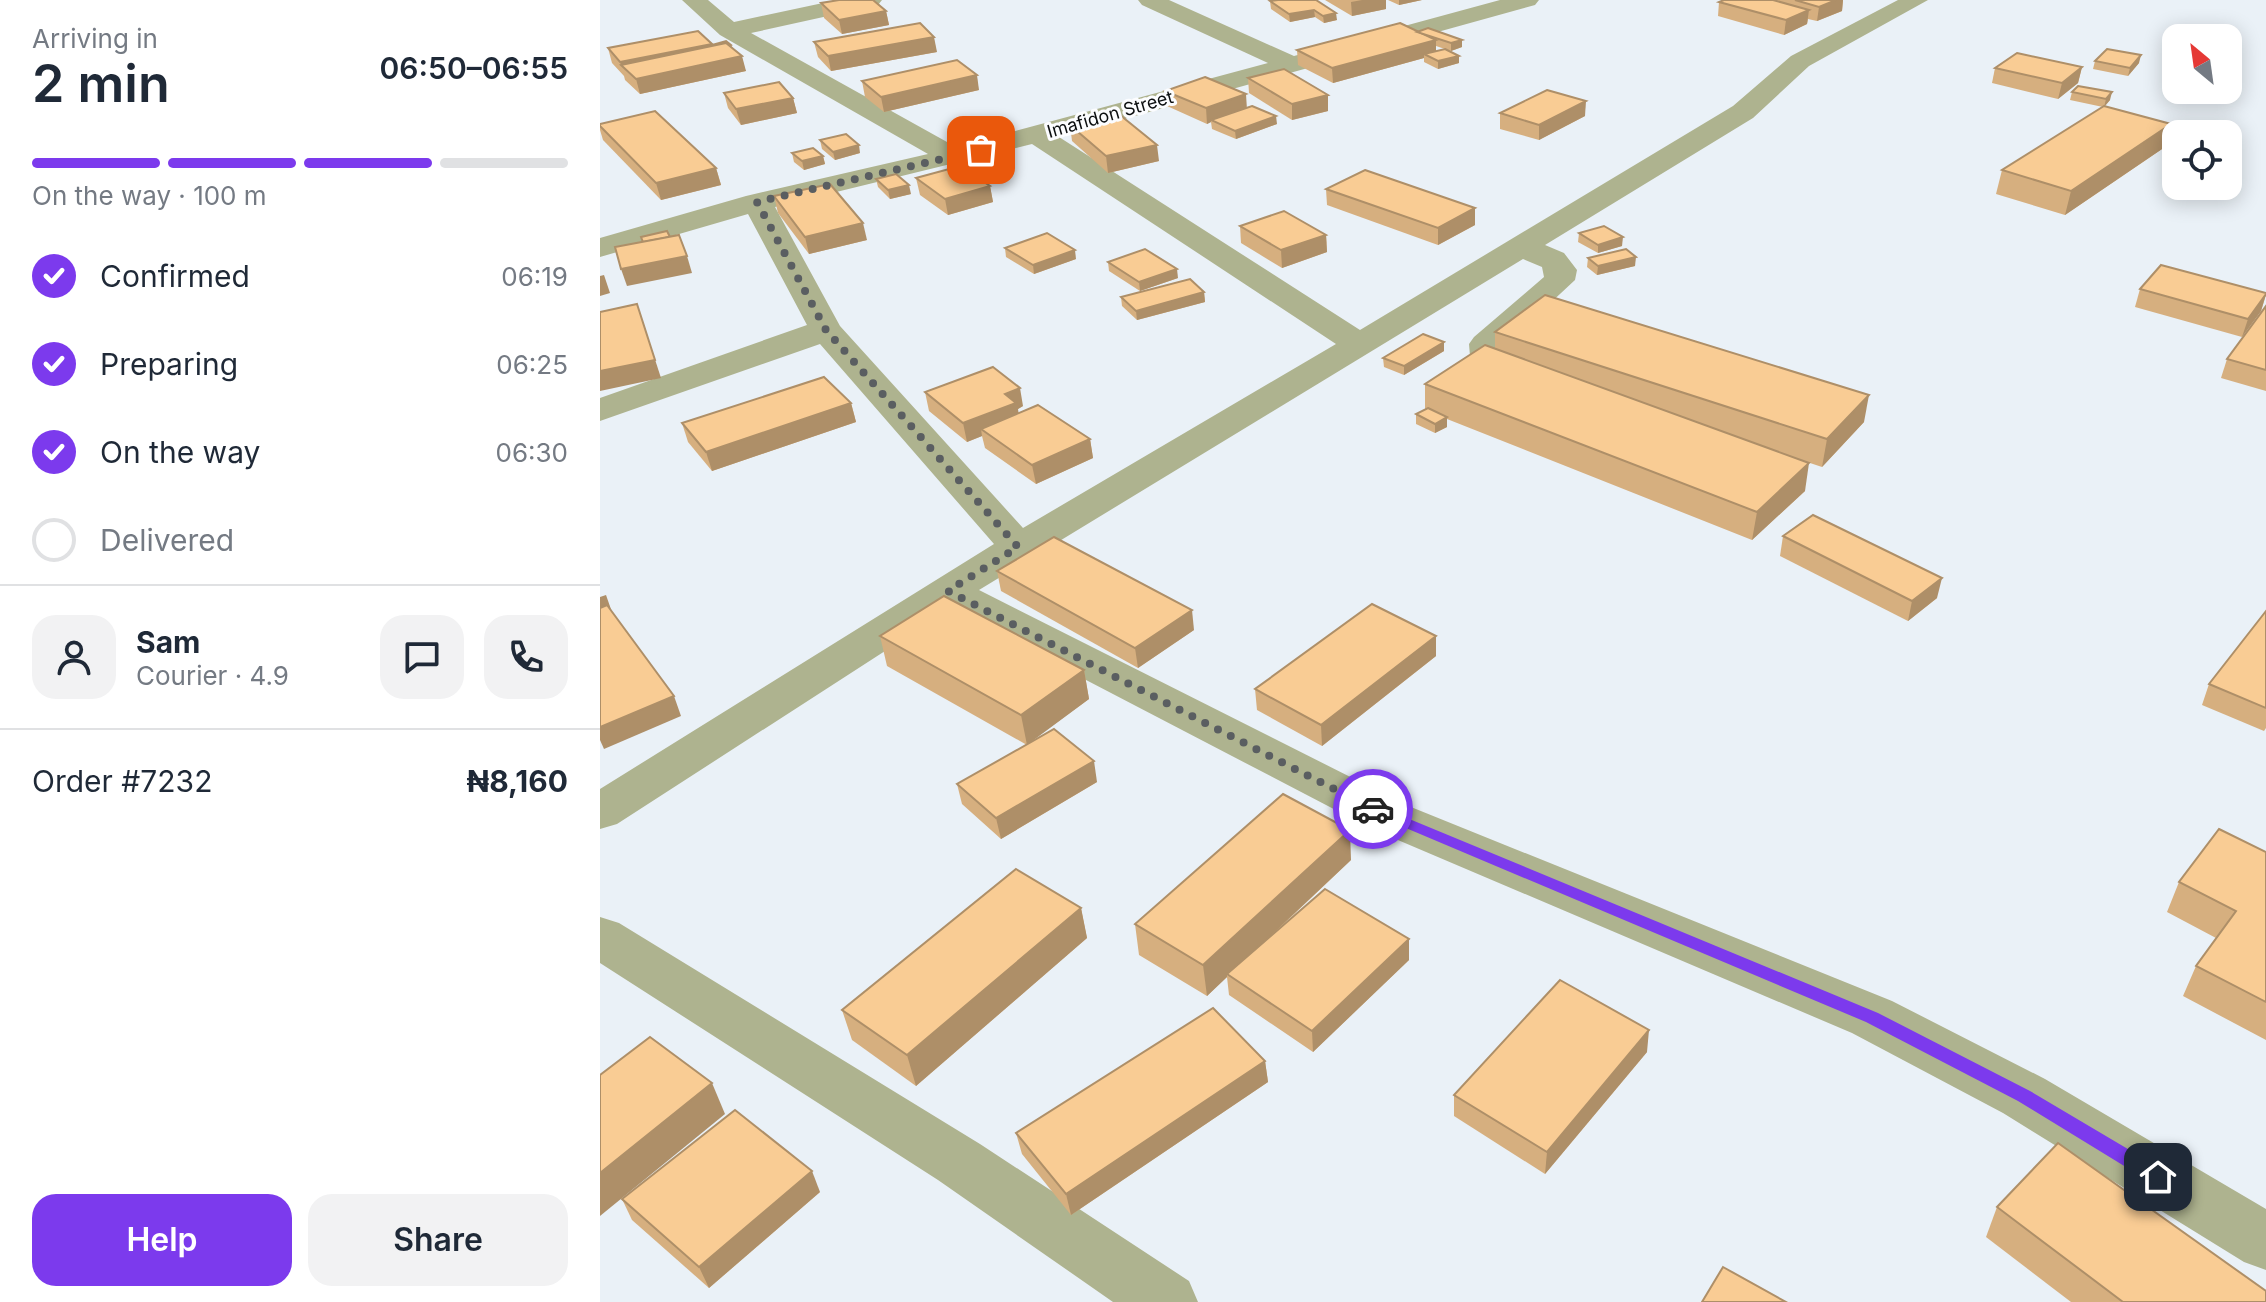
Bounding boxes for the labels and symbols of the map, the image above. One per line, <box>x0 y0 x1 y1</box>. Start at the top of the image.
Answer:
north arrow <box>2162 24 2242 104</box>
street label: Imafidon Street <box>1045 86 1175 142</box>
pin <box>947 116 1015 184</box>
courier <box>1333 769 1413 849</box>
pin <box>2124 1143 2192 1211</box>

